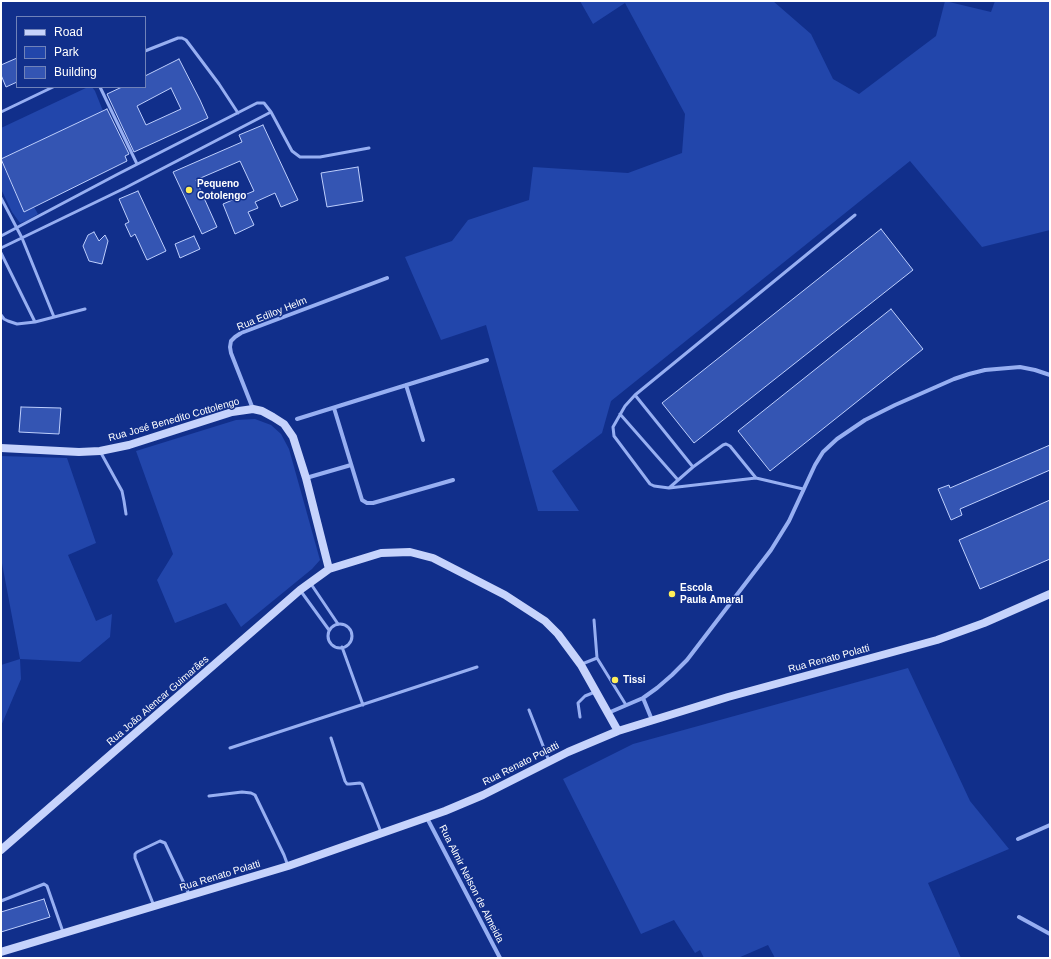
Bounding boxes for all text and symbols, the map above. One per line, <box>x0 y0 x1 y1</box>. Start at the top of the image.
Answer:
legend <box>16 16 146 88</box>
text: Road <box>54 25 83 39</box>
text: Park <box>54 45 79 59</box>
text: Building <box>54 65 97 79</box>
place label: Pequeno Cotolengo <box>197 178 246 202</box>
marker: Pequeno Cotolengo <box>184 185 194 195</box>
street label: Rua Ediloy Helm <box>235 294 309 334</box>
street label: Rua José Benedito Cottolengo <box>107 396 241 444</box>
place label: Escola Paula Amaral <box>680 582 743 606</box>
marker: Escola Paula Amaral <box>667 589 677 599</box>
street label: Rua Renato Polatti <box>787 642 871 676</box>
street label: Rua João Alencar Guimarães <box>105 653 211 749</box>
place label: Tissi <box>623 674 646 686</box>
marker: Tissi <box>610 675 620 685</box>
street label: Rua Renato Polatti <box>481 740 561 788</box>
street label: Rua Almir Nelson de Almeida <box>436 823 506 945</box>
street label: Rua Renato Polatti <box>178 858 262 894</box>

